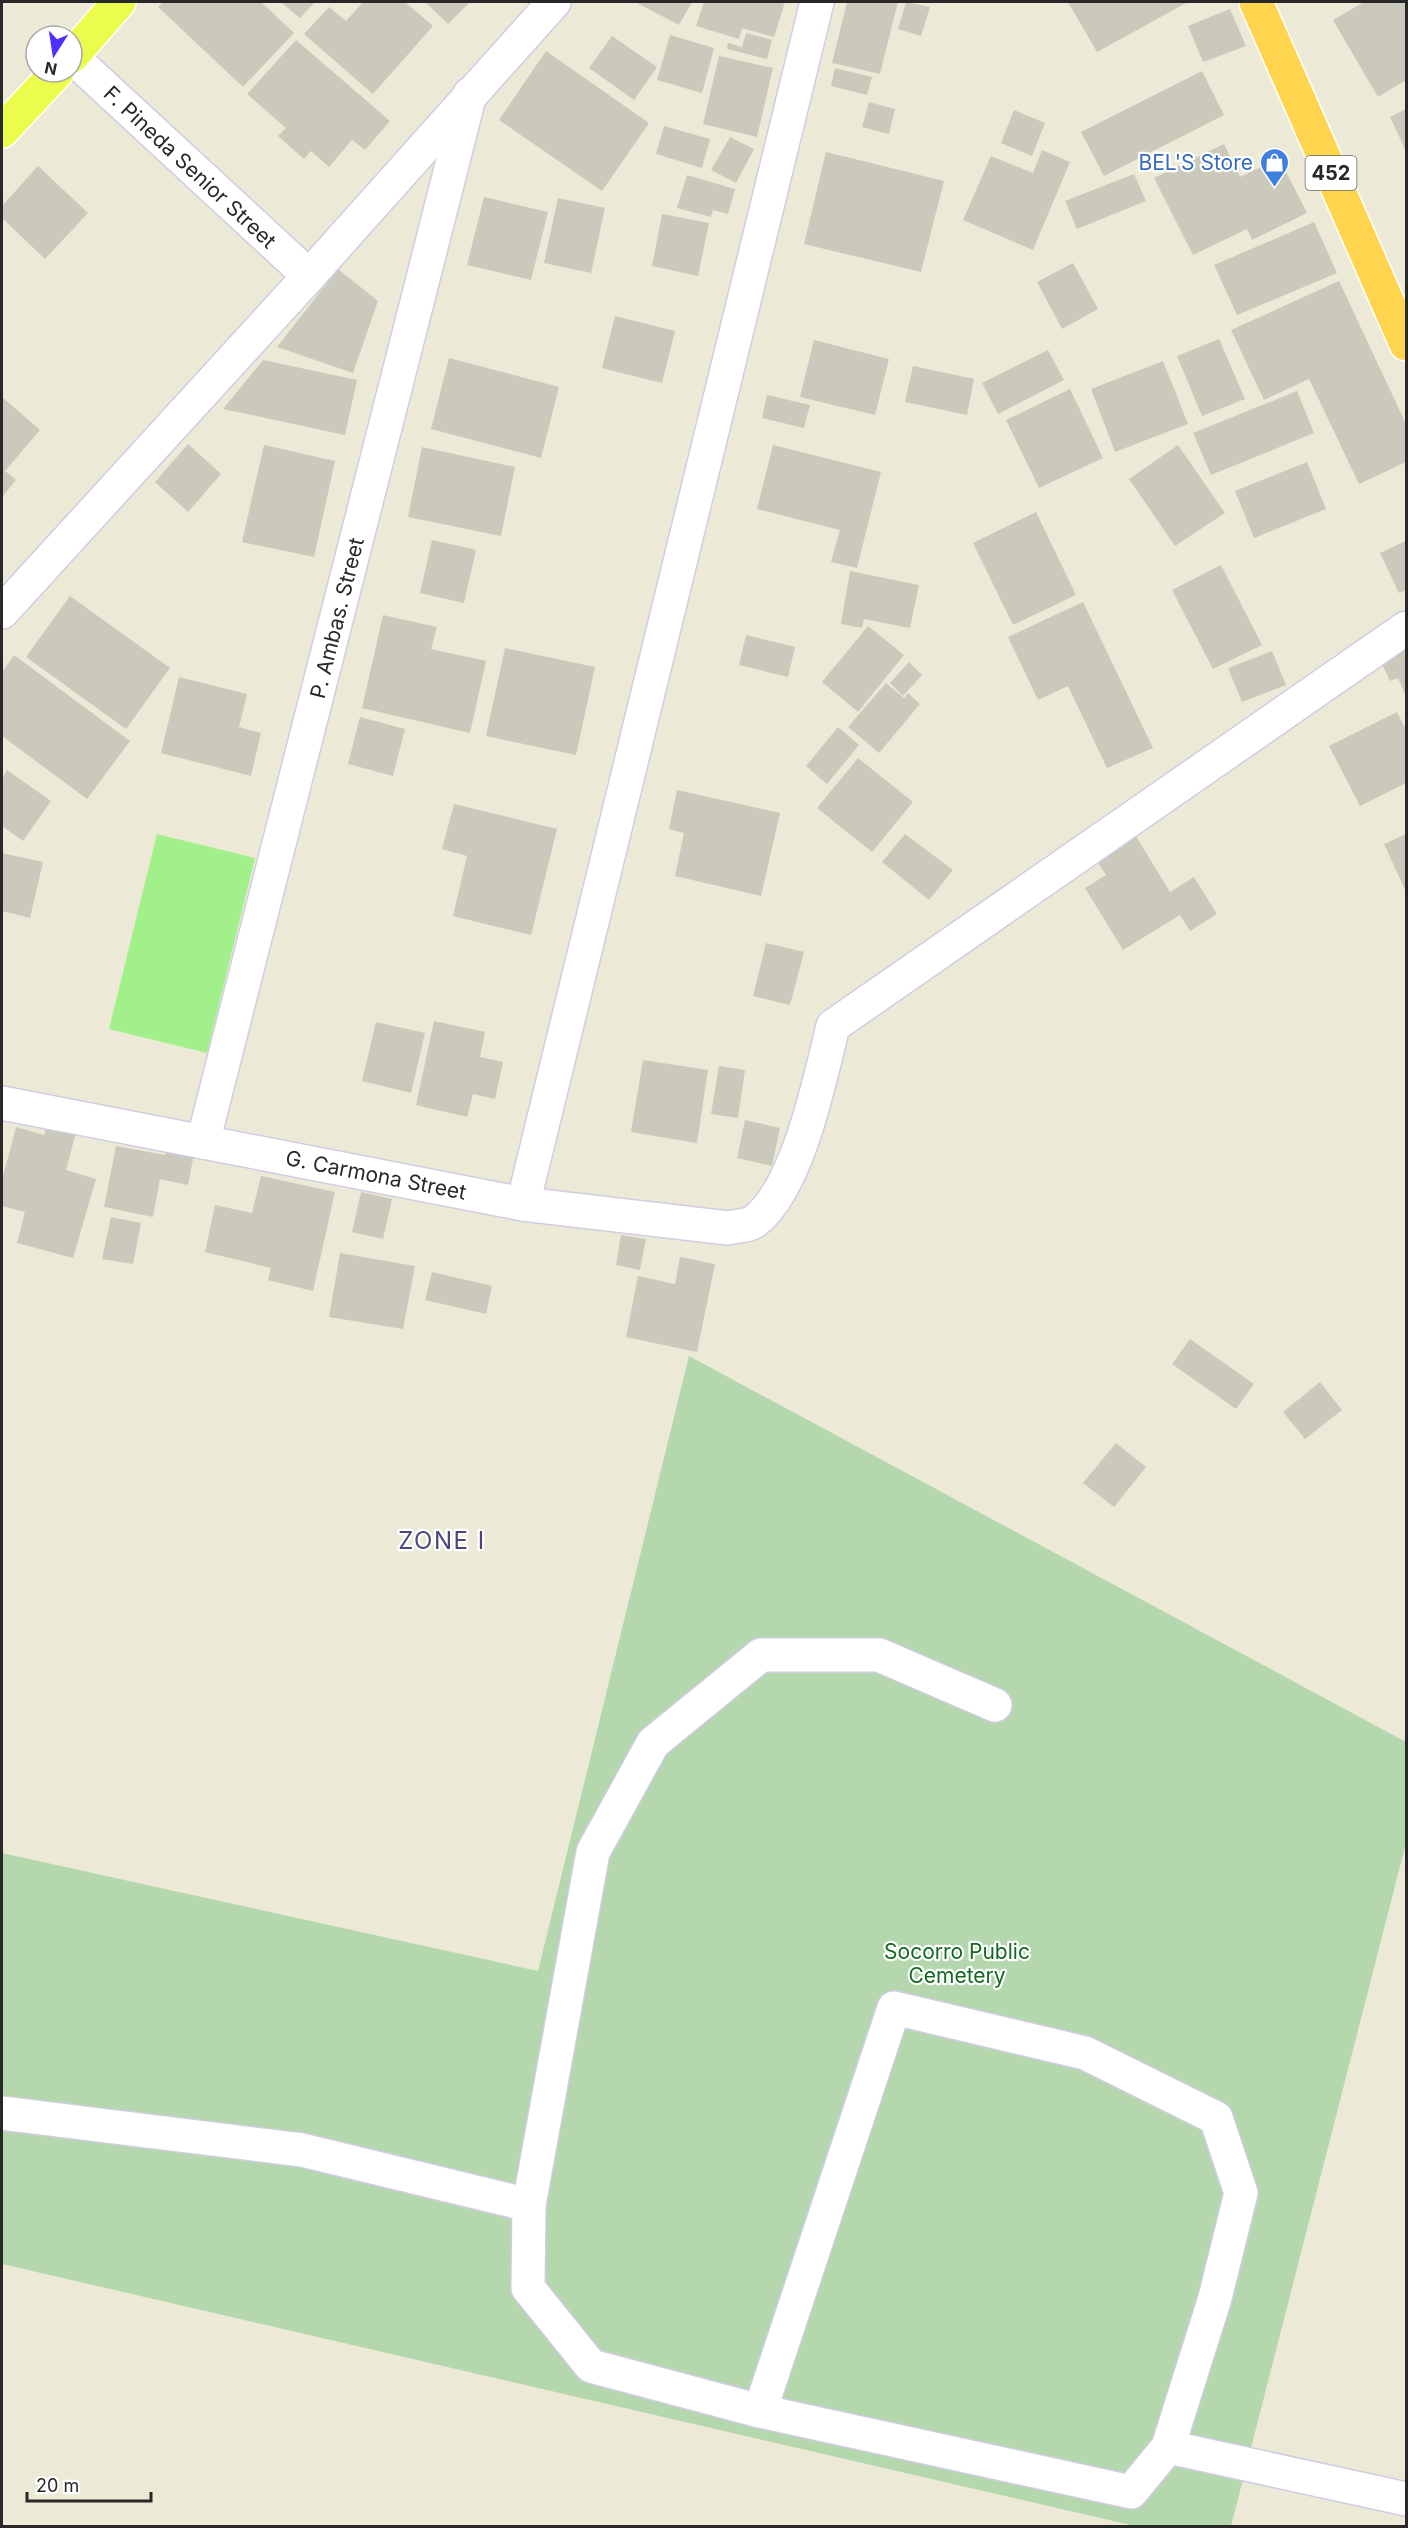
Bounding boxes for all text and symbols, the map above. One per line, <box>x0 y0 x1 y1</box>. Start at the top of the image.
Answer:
north arrow <box>24 24 84 84</box>
text: N <box>43 58 59 80</box>
street label: F. Pineda Senior Street <box>99 81 281 253</box>
shop icon: BEL'S Store <box>1258 146 1290 188</box>
place label: BEL'S Store <box>1138 150 1253 175</box>
road number: 452 <box>1306 156 1356 190</box>
street label: P. Ambas. Street <box>305 535 369 701</box>
street label: G. Carmona Street <box>284 1145 468 1205</box>
district label: ZONE I <box>398 1526 486 1555</box>
park label: Socorro Public Cemetery <box>884 1939 1030 1988</box>
scale bar <box>27 2465 152 2503</box>
text: 20 m <box>36 2475 79 2496</box>

